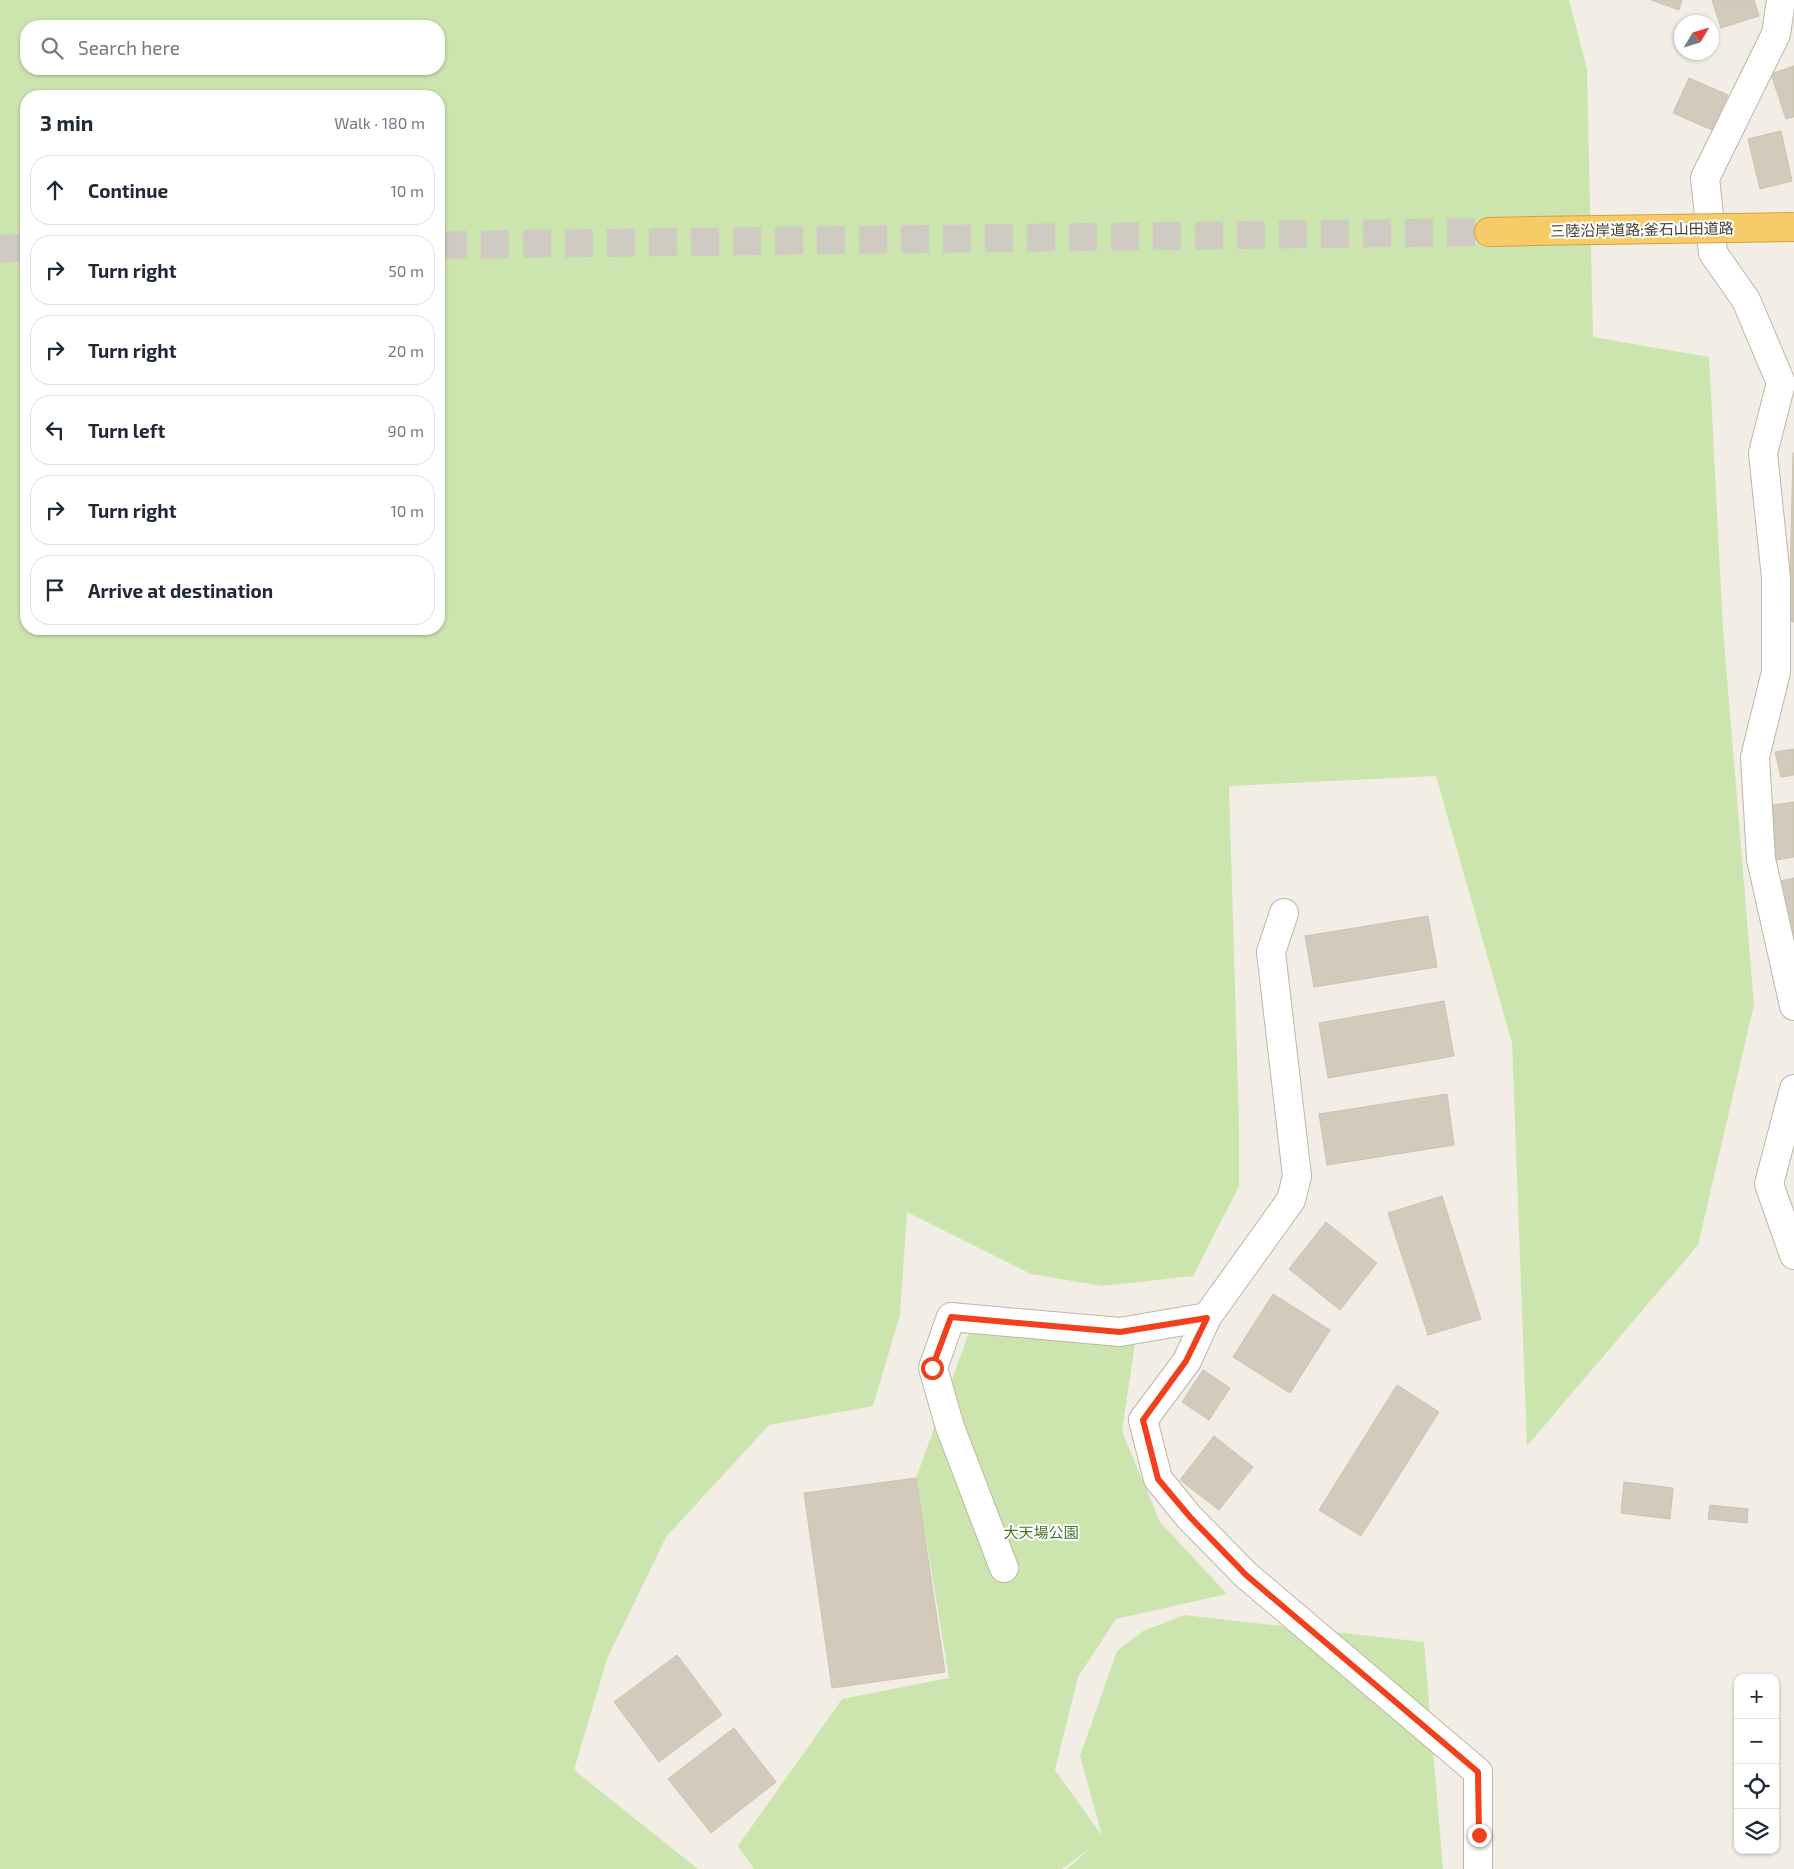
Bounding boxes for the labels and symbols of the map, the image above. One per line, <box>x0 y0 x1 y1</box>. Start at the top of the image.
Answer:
north arrow <box>1674 15 1719 60</box>
street label: 三陸沿岸道路;釜石山田道路 <box>1550 218 1734 240</box>
route start <box>921 1357 944 1380</box>
park label: 大天場公園 <box>1003 1523 1079 1541</box>
route end <box>1468 1824 1491 1847</box>

